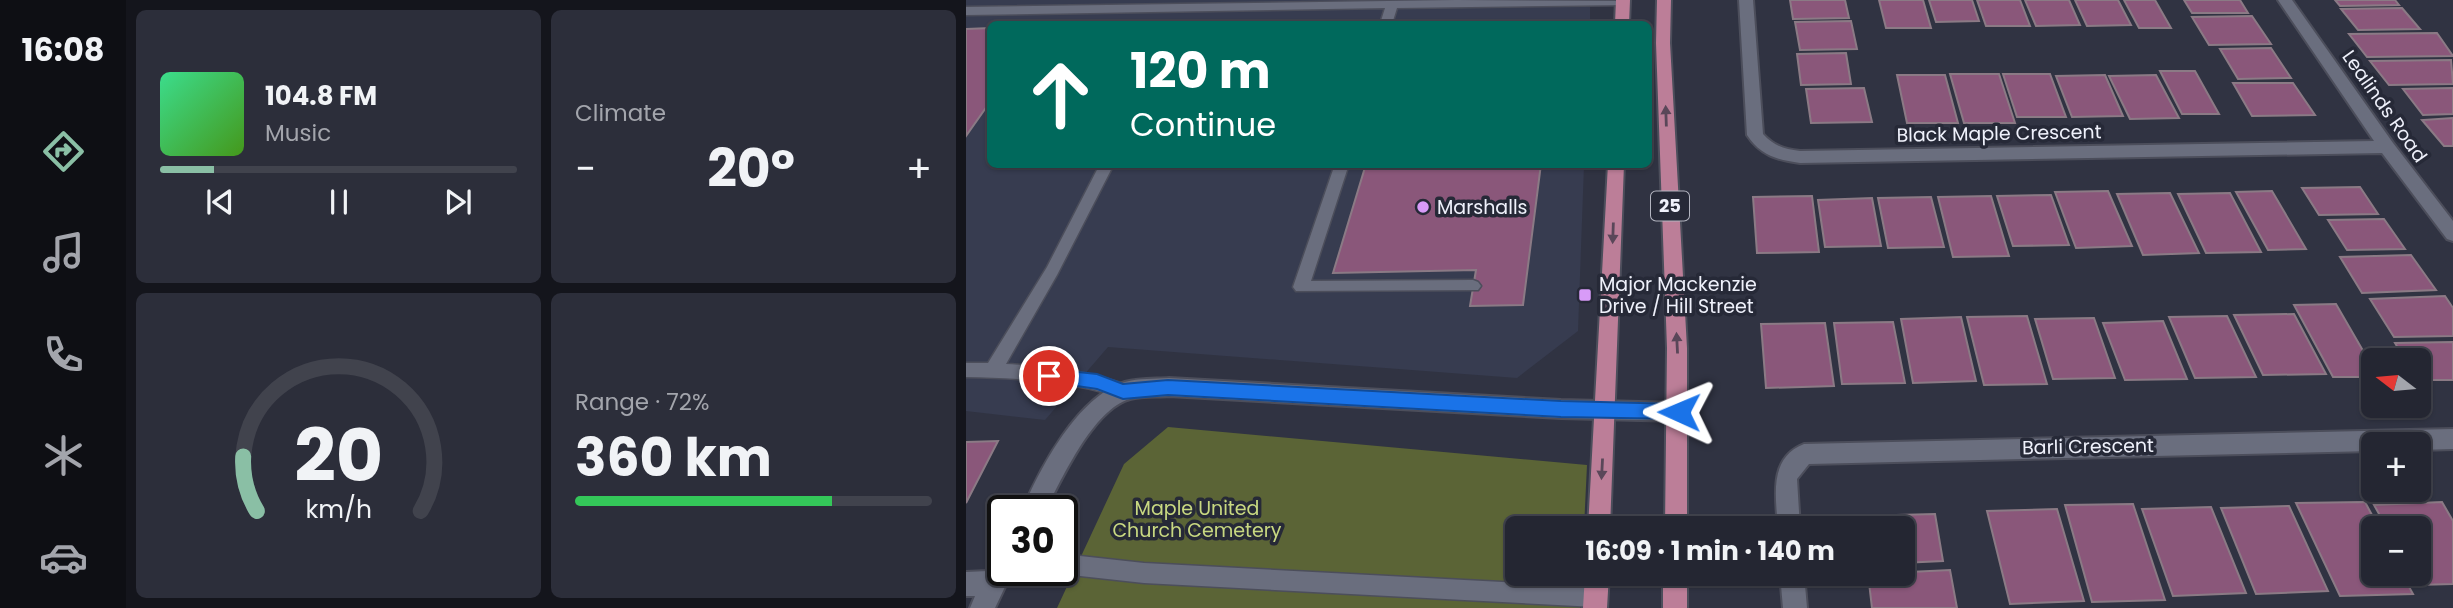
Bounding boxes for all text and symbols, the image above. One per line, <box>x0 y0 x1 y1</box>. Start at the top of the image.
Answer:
text: 16:08 <box>21 27 105 72</box>
text: 120 m <box>1130 37 1271 105</box>
street label: Lealinds Road <box>2336 45 2433 168</box>
icon: ahead <box>1015 49 1106 140</box>
text: 104.8 FM <box>265 78 377 114</box>
text: Climate <box>575 97 666 129</box>
text: Continue <box>1130 102 1276 147</box>
one-way arrow <box>1661 105 1672 127</box>
text: Music <box>265 117 331 149</box>
street label: Black Maple Crescent <box>1896 118 2102 149</box>
icon: directions <box>39 127 88 176</box>
text: 20° <box>707 132 795 205</box>
text: − <box>575 142 596 195</box>
text: + <box>906 142 932 195</box>
icon: previous <box>201 183 239 221</box>
icon: pause <box>320 183 358 221</box>
icon: next <box>439 183 477 221</box>
road number: 25 <box>1651 191 1689 220</box>
place label: Marshalls <box>1437 194 1527 221</box>
marker: Marshalls <box>1415 199 1431 215</box>
one-way arrow <box>1608 222 1619 244</box>
icon: music <box>39 228 88 277</box>
place label: Major Mackenzie Drive / Hill Street <box>1599 271 1757 320</box>
marker: Major Mackenzie Drive / Hill Street <box>1577 287 1593 303</box>
icon: phone <box>39 330 88 379</box>
one-way arrow <box>1671 332 1682 354</box>
pin <box>1019 346 1079 406</box>
north arrow <box>2361 348 2431 418</box>
map controls <box>2361 348 2431 586</box>
icon: arrive <box>1030 357 1068 395</box>
position arrow <box>1642 375 1716 449</box>
text: Range · 72% <box>575 386 709 418</box>
text: 20 <box>294 406 383 507</box>
text: 360 km <box>575 421 772 494</box>
icon: climate <box>39 431 88 480</box>
street label: Barli Crescent <box>2022 432 2154 461</box>
button: + <box>2361 432 2431 502</box>
one-way arrow <box>1596 459 1607 481</box>
text: km/h <box>305 492 372 527</box>
speed limit sign: 30 <box>987 495 1078 586</box>
park label: Maple United Church Cemetery <box>1112 495 1282 544</box>
button: − <box>2361 516 2431 586</box>
icon: car <box>39 533 88 582</box>
text: 16:09 · 1 min · 140 m <box>1585 533 1835 569</box>

